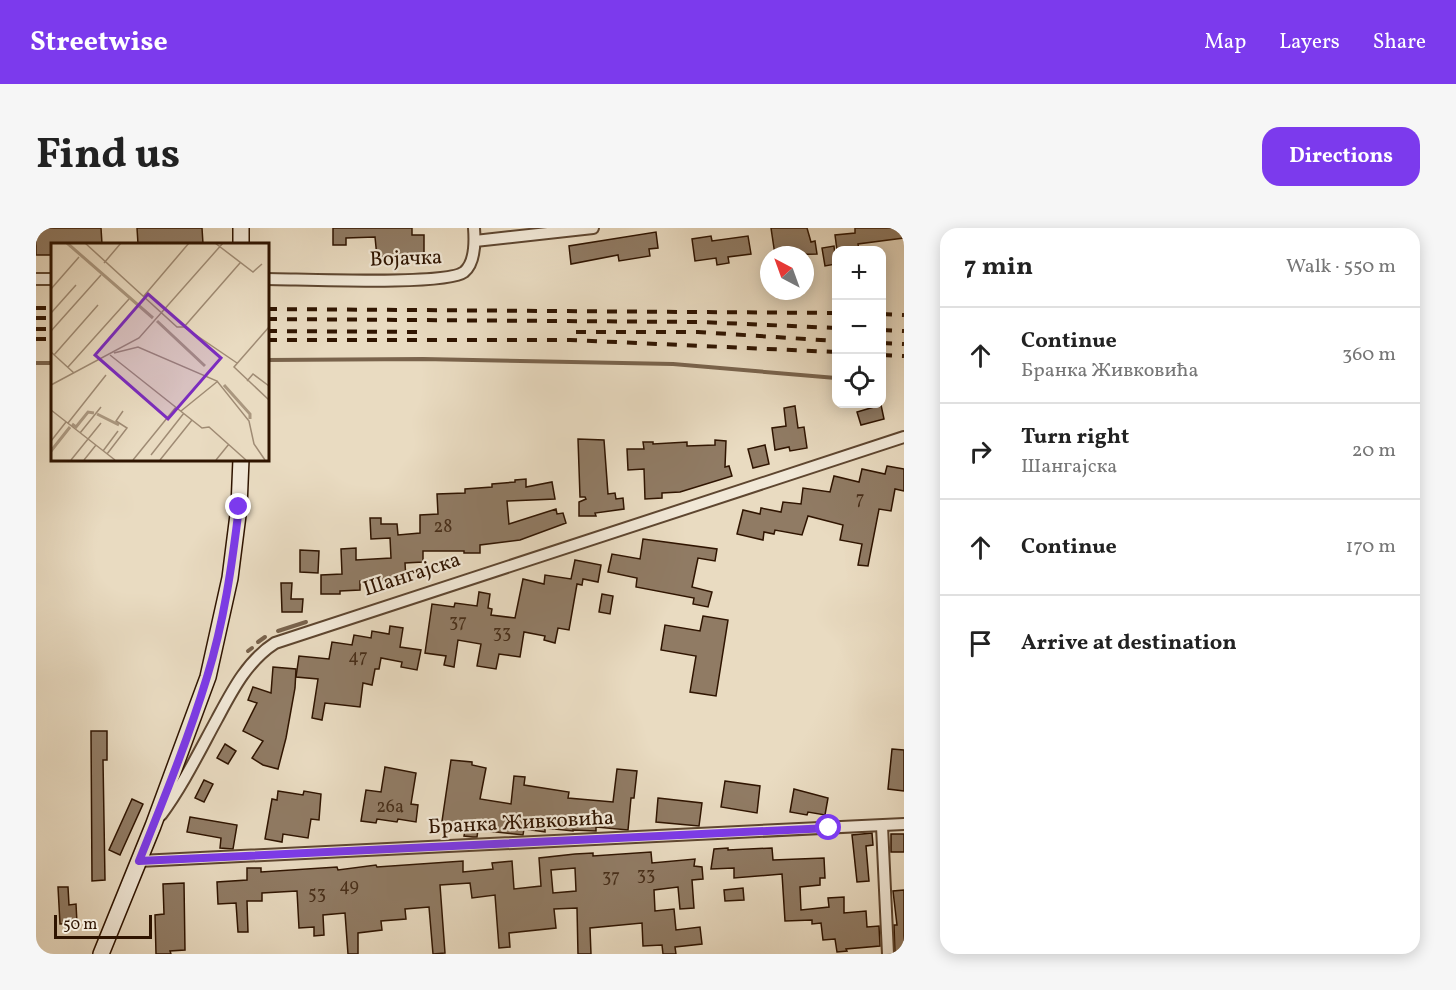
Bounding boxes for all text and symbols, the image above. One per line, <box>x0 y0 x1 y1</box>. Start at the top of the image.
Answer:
text: Streetwise <box>30 23 168 62</box>
text: Map <box>1204 28 1246 57</box>
text: Layers <box>1279 28 1340 57</box>
text: Share <box>1373 28 1426 57</box>
text: Find us <box>36 127 180 186</box>
button: Directions <box>1262 127 1420 186</box>
inset map <box>51 243 268 460</box>
street label: Војачка <box>369 243 443 275</box>
north arrow <box>760 246 814 300</box>
map controls <box>832 246 886 408</box>
button: + <box>832 246 886 300</box>
text: 7 min <box>964 249 1033 285</box>
text: Walk · 550 m <box>1286 253 1396 281</box>
button: − <box>832 300 886 354</box>
text: Continue <box>1021 326 1117 357</box>
icon: ahead <box>964 339 997 372</box>
text: 360 m <box>1342 341 1396 369</box>
button: locate <box>832 354 886 408</box>
text: Бранка Живковића <box>1021 357 1199 385</box>
text: Turn right <box>1021 422 1129 453</box>
icon: right <box>964 435 997 468</box>
text: 20 m <box>1352 437 1396 465</box>
text: Шангајска <box>1021 453 1117 481</box>
house number: 7 <box>856 487 864 512</box>
route end <box>225 493 251 519</box>
house number: 28 <box>434 515 452 540</box>
icon: ahead <box>964 531 997 564</box>
text: Continue <box>1021 532 1117 563</box>
text: 170 m <box>1346 533 1396 561</box>
street label: Шангајска <box>359 546 465 604</box>
house number: 37 <box>449 610 467 635</box>
house number: 33 <box>493 621 511 646</box>
icon: arrive <box>964 627 997 660</box>
text: Arrive at destination <box>1021 628 1237 659</box>
house number: 47 <box>348 645 368 670</box>
house number: 26a <box>376 795 404 820</box>
street label: Бранка Живковића <box>427 804 615 842</box>
route start <box>815 814 841 840</box>
house number: 33 <box>637 863 655 888</box>
house number: 37 <box>602 865 620 890</box>
house number: 49 <box>339 874 359 899</box>
house number: 53 <box>308 882 326 907</box>
scale bar <box>54 912 152 940</box>
text: 50 m <box>63 914 97 936</box>

